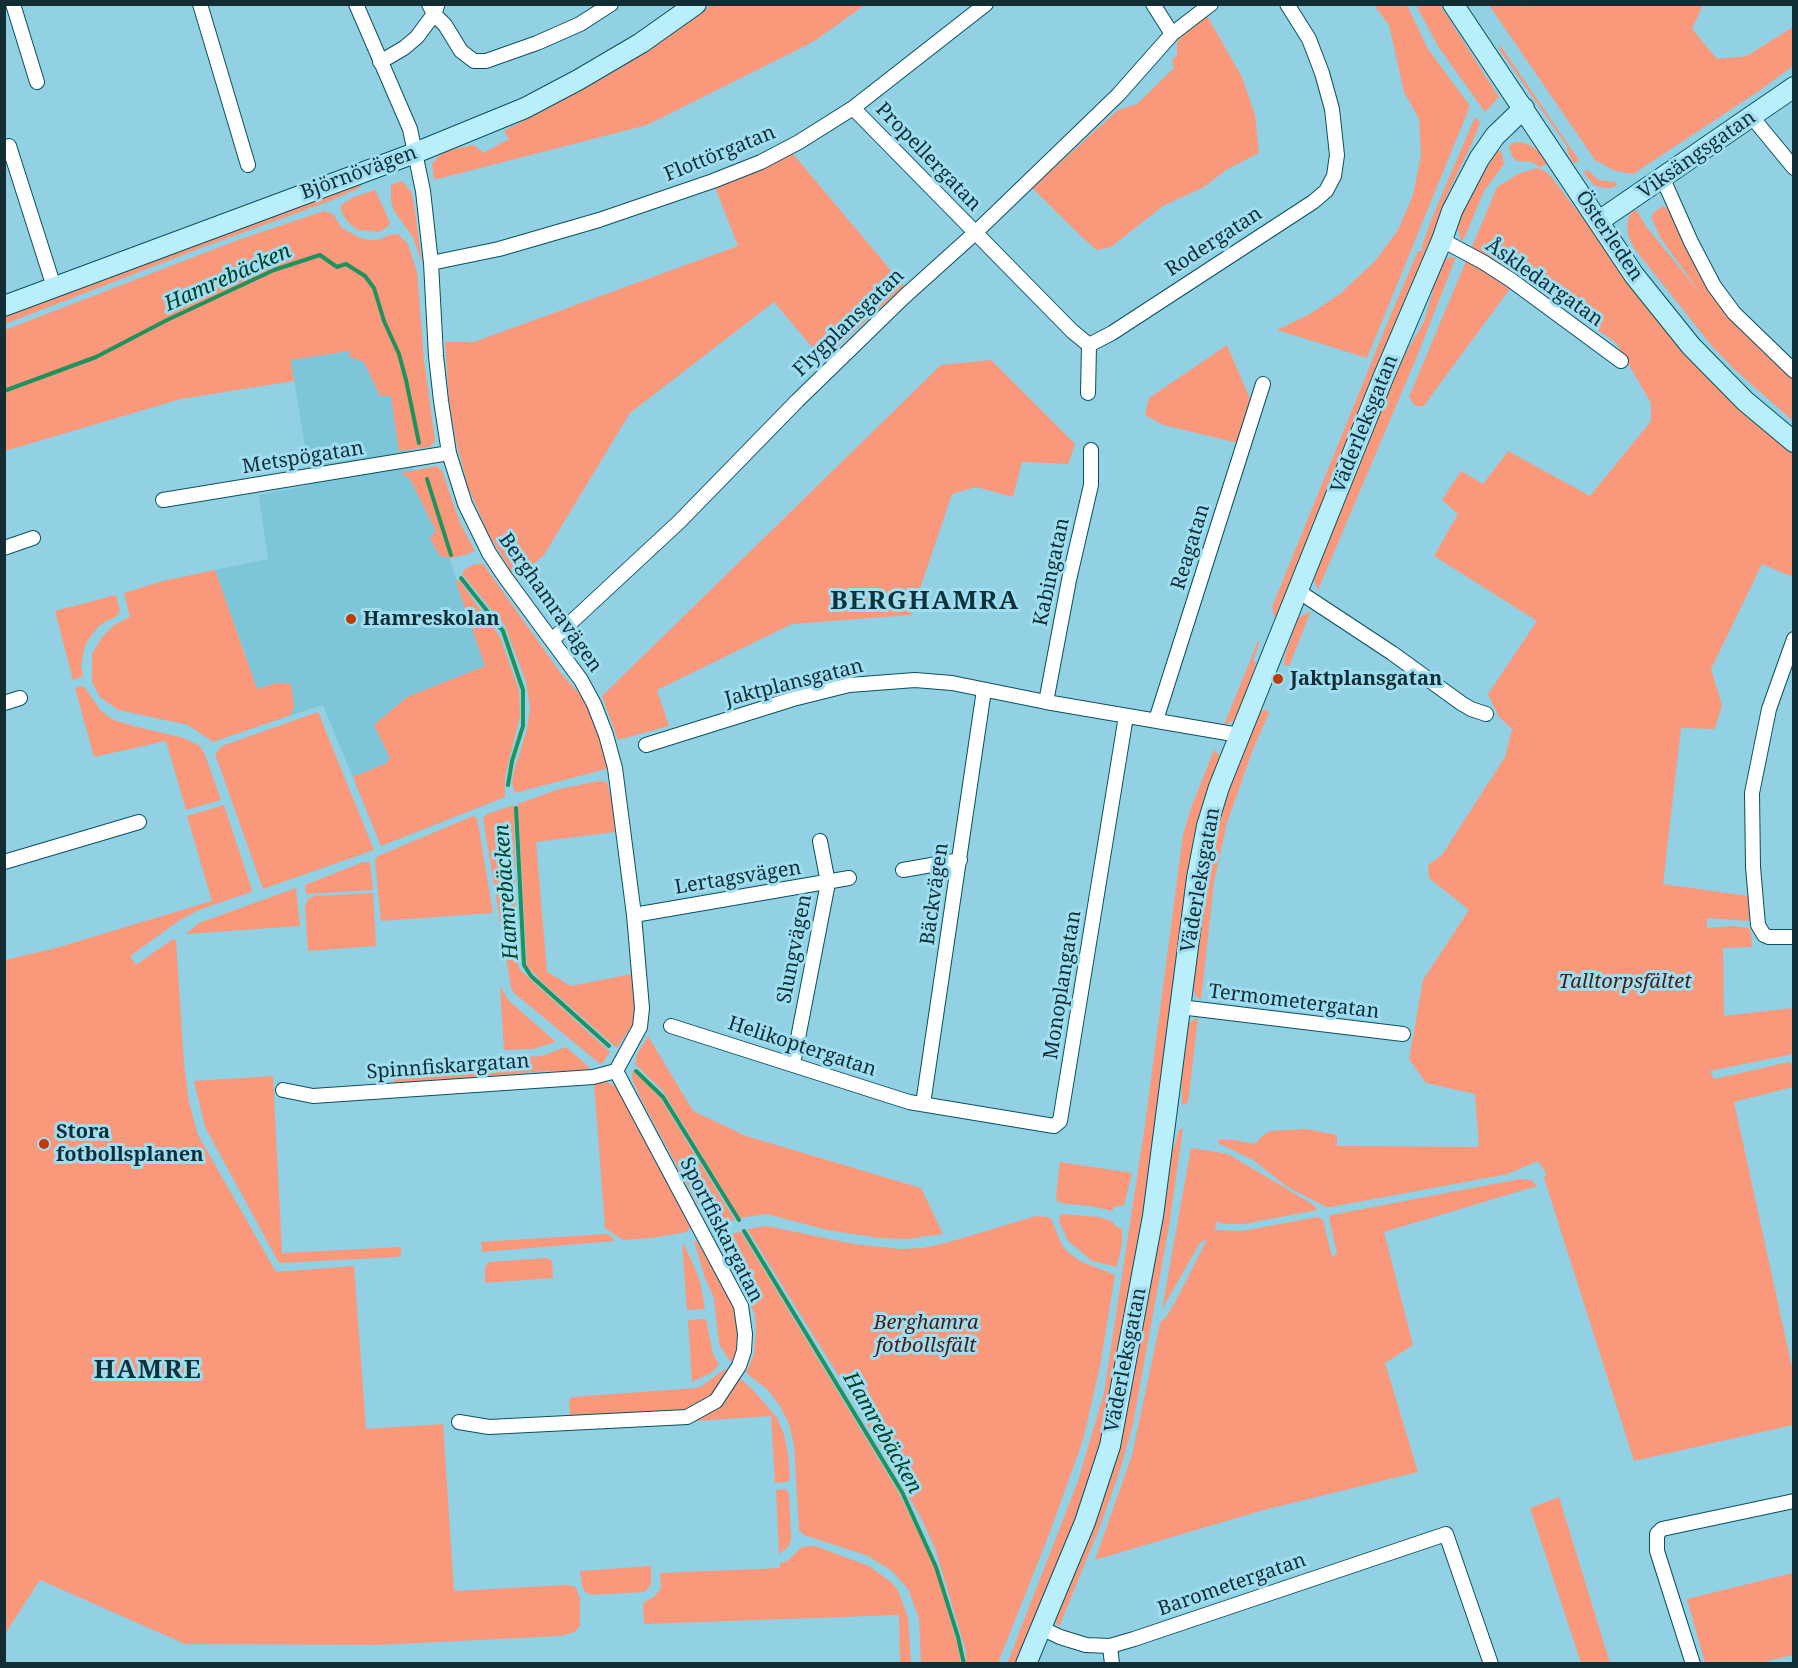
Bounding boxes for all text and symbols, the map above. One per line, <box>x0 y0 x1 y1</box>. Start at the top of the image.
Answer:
street label: Propellergatan <box>870 98 986 216</box>
street label: Viksängsgatan <box>1634 106 1760 204</box>
street label: Flottörgatan <box>661 121 779 187</box>
street label: Björnövägen <box>298 141 420 205</box>
street label: Österleden <box>1570 186 1648 286</box>
street label: Rodergatan <box>1161 202 1267 282</box>
street label: Åskledargatan <box>1481 234 1607 332</box>
water label: Hamrebäcken <box>161 239 295 317</box>
street label: Flygplansgatan <box>789 264 909 382</box>
street label: Väderleksgatan <box>1326 351 1404 497</box>
street label: Metspögatan <box>241 437 365 479</box>
street label: Reagatan <box>1167 501 1215 593</box>
street label: Kabingatan <box>1029 516 1075 628</box>
street label: Berghamravägen <box>493 529 607 677</box>
district label: BERGHAMRA <box>830 586 1020 618</box>
place label: Hamreskolan <box>363 607 500 631</box>
marker: Hamreskolan <box>344 612 358 626</box>
street label: Jaktplansgatan <box>722 654 866 712</box>
place label: Jaktplansgatan <box>1290 667 1442 691</box>
marker: Jaktplansgatan <box>1271 672 1285 686</box>
street label: Väderleksgatan <box>1176 806 1226 954</box>
water label: Hamrebäcken <box>490 823 524 961</box>
street label: Bäckvägen <box>916 841 954 947</box>
street label: Lertagsvägen <box>673 856 803 900</box>
street label: Slungvägen <box>773 892 817 1006</box>
street label: Monoplangatan <box>1039 909 1087 1061</box>
park label: Talltorpsfältet <box>1558 970 1692 994</box>
street label: Termometergatan <box>1207 980 1381 1024</box>
street label: Helikoptergatan <box>725 1012 879 1082</box>
street label: Spinnfiskargatan <box>366 1049 530 1085</box>
place label: Stora fotbollsplanen <box>56 1120 204 1167</box>
marker: Stora fotbollsplanen <box>37 1137 51 1151</box>
street label: Sportfiskargatan <box>674 1154 768 1306</box>
street label: Väderleksgatan <box>1100 1286 1152 1434</box>
park label: Berghamra fotbollsfält <box>873 1311 979 1358</box>
district label: HAMRE <box>94 1355 202 1387</box>
water label: Hamrebäcken <box>837 1368 927 1498</box>
street label: Barometergatan <box>1155 1548 1309 1622</box>

